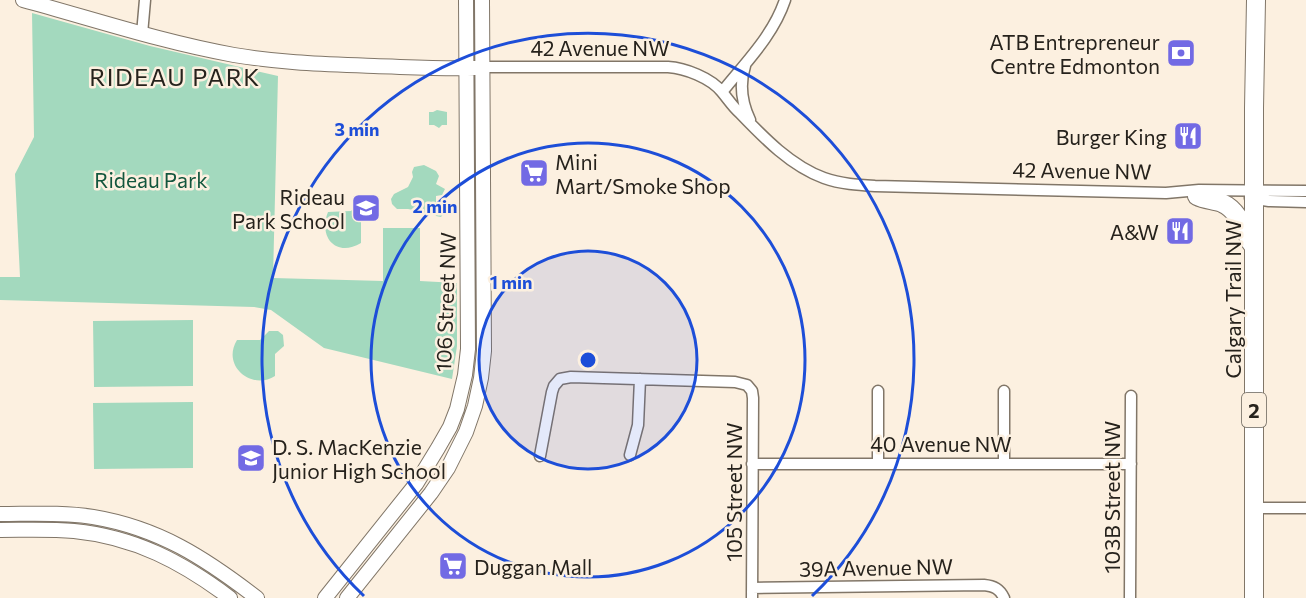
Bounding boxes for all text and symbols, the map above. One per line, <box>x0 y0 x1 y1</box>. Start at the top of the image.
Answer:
place label: ATB Entrepreneur Centre Edmonton <box>989 29 1160 78</box>
street label: 42 Avenue NW <box>530 35 670 60</box>
bank icon: ATB Entrepreneur Centre Edmonton <box>1165 37 1197 69</box>
district label: RIDEAU PARK <box>89 62 261 91</box>
text: 3 min <box>334 118 380 140</box>
restaurant icon: Burger King <box>1172 120 1204 152</box>
place label: Burger King <box>1056 124 1167 149</box>
place label: Mini Mart/Smoke Shop <box>555 149 731 198</box>
street label: 42 Avenue NW <box>1012 156 1152 184</box>
supermarket icon: Mini Mart/Smoke Shop <box>518 157 550 189</box>
park label: Rideau Park <box>94 167 208 192</box>
place label: Rideau Park School <box>232 184 345 233</box>
school or university icon: Rideau Park School <box>350 192 382 224</box>
text: 2 min <box>413 195 457 217</box>
restaurant icon: A&W <box>1164 215 1196 247</box>
place label: A&W <box>1110 219 1159 244</box>
street label: Calgary Trail NW <box>1220 219 1245 379</box>
street label: 106 Street NW <box>430 232 460 372</box>
text: 1 min <box>490 271 532 293</box>
centre of rings <box>578 350 598 370</box>
road number: 2 <box>1242 393 1266 427</box>
street label: 103B Street NW <box>1099 421 1124 573</box>
street label: 105 Street NW <box>721 422 746 562</box>
street label: 40 Avenue NW <box>870 431 1012 456</box>
place label: D. S. MacKenzie Junior High School <box>272 434 446 483</box>
school or university icon: D. S. MacKenzie Junior High School <box>235 442 267 474</box>
supermarket icon: Duggan Mall <box>437 550 469 582</box>
street label: 39A Avenue NW <box>799 553 953 581</box>
place label: Duggan Mall <box>474 554 592 579</box>

